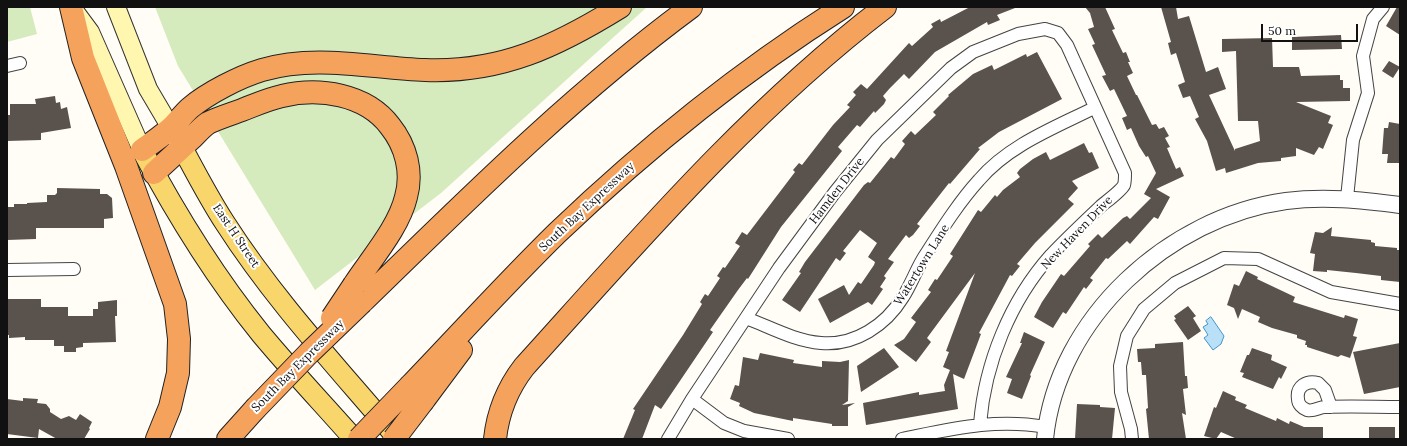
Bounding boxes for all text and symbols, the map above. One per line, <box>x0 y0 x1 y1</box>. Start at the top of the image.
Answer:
scale bar <box>1263 16 1360 42</box>
text: 50 m <box>1268 23 1296 38</box>
street label: Hamden Drive <box>807 155 867 227</box>
street label: South Bay Expressway <box>537 159 637 255</box>
street label: New Haven Drive <box>1038 193 1116 273</box>
street label: East H Street <box>209 201 263 271</box>
street label: Watertown Lane <box>891 222 953 308</box>
street label: South Bay Expressway <box>249 317 347 415</box>

